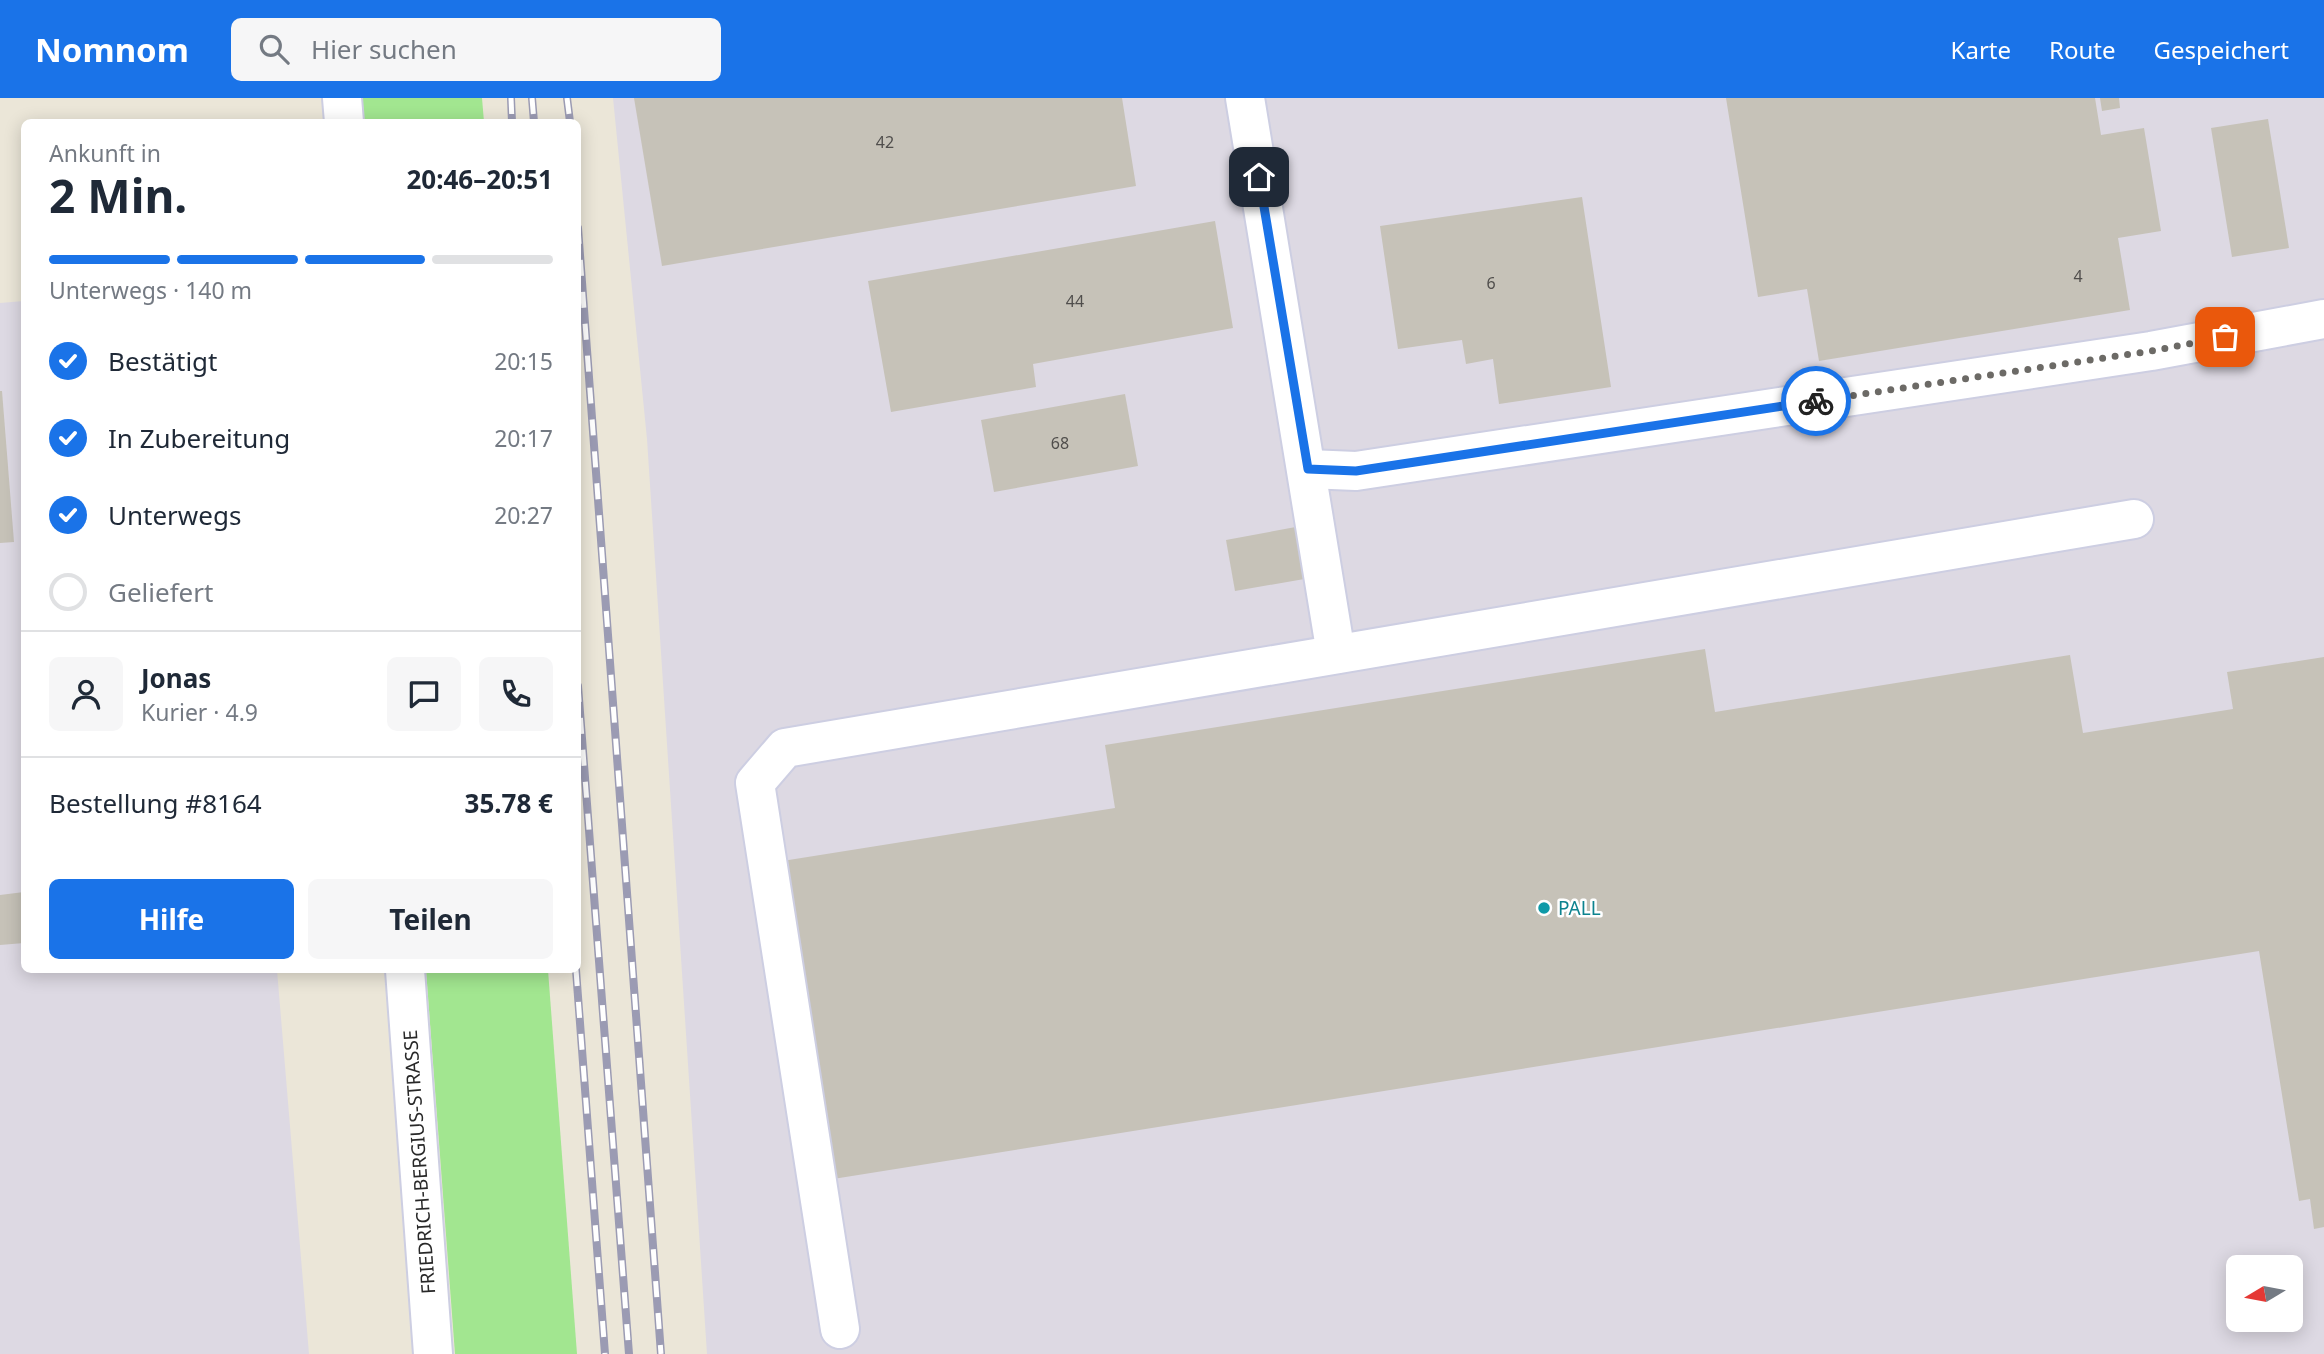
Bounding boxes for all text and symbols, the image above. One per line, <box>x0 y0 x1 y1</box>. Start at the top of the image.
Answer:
search box <box>231 18 721 81</box>
text: Nomnom <box>35 27 189 72</box>
icon: search <box>255 30 293 68</box>
text: Hier suchen <box>311 31 457 67</box>
text: Karte <box>1951 33 2011 66</box>
text: Route <box>2049 33 2116 66</box>
text: Gespeichert <box>2154 33 2289 66</box>
house number: 42 <box>876 131 894 153</box>
text: Ankunft in <box>49 137 161 169</box>
pin <box>1229 147 1289 207</box>
icon: home <box>1240 158 1278 196</box>
text: 20:46–20:51 <box>406 161 553 197</box>
text: 2 Min. <box>49 164 187 226</box>
house number: 4 <box>2073 265 2083 287</box>
house number: 6 <box>1486 272 1496 294</box>
text: Unterwegs · 140 m <box>49 274 252 306</box>
house number: 44 <box>1066 290 1084 312</box>
pin <box>2195 307 2255 367</box>
icon: bag <box>2206 318 2244 356</box>
icon: check <box>49 342 87 380</box>
text: Bestätigt <box>108 343 217 379</box>
text: 20:15 <box>494 345 553 377</box>
courier <box>1781 366 1851 436</box>
icon: bike <box>1797 382 1835 420</box>
icon: check <box>49 419 87 457</box>
text: In Zubereitung <box>108 420 290 456</box>
text: 20:17 <box>494 422 553 454</box>
house number: 68 <box>1051 432 1069 454</box>
icon: check <box>49 496 87 534</box>
text: Unterwegs <box>108 497 241 533</box>
text: 20:27 <box>494 499 553 531</box>
text: Geliefert <box>108 574 213 610</box>
button: person <box>49 657 123 731</box>
button: chat <box>387 657 461 731</box>
button: phone <box>479 657 553 731</box>
text: Jonas <box>141 660 211 696</box>
text: Kurier · 4.9 <box>141 696 258 728</box>
text: Bestellung #8164 <box>49 785 262 821</box>
text: 35.78 € <box>465 785 553 821</box>
button: Hilfe <box>49 879 294 959</box>
button: Teilen <box>308 879 553 959</box>
place label: PALL <box>1558 895 1601 921</box>
marker: PALL <box>1536 900 1552 916</box>
street label: FRIEDRICH-BERGIUS-STRASSE <box>397 1029 441 1295</box>
north arrow <box>2226 1255 2303 1332</box>
map controls <box>2226 1255 2303 1332</box>

